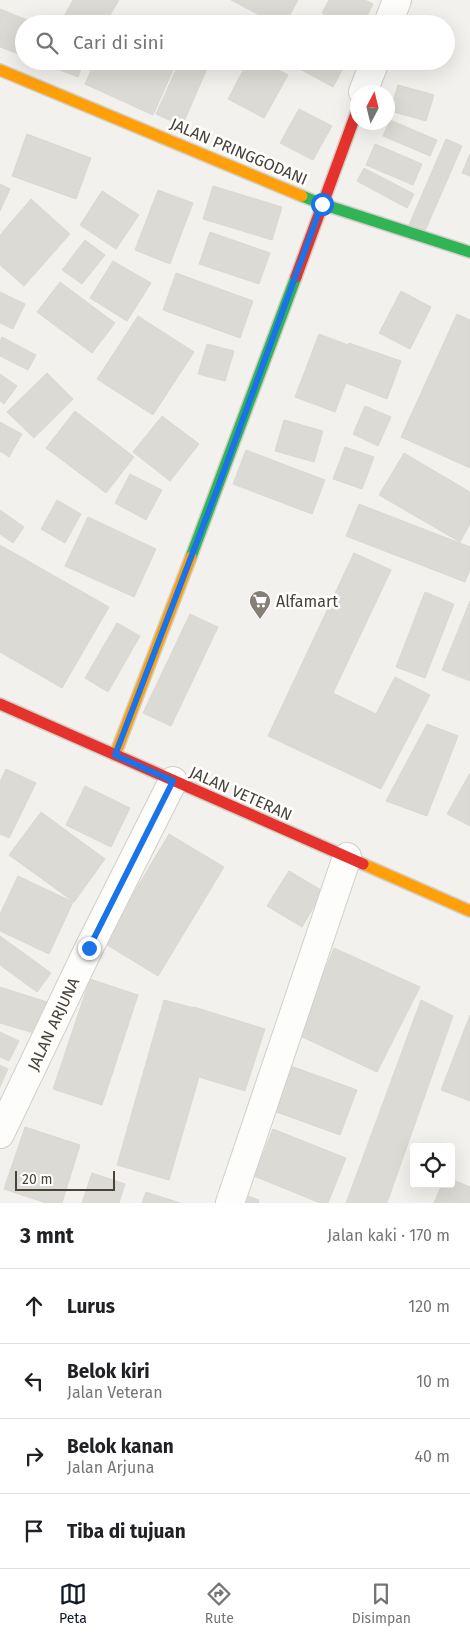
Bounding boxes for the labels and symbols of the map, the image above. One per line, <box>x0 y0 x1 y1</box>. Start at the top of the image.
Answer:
north arrow <box>350 85 395 130</box>
street label: JALAN PRINGGODANI <box>167 114 310 189</box>
route start <box>311 193 334 216</box>
supermarket icon: Alfamart <box>248 589 272 620</box>
place label: Alfamart <box>276 592 338 611</box>
street label: JALAN VETERAN <box>186 762 295 825</box>
route end <box>78 937 101 960</box>
street label: JALAN ARJUNA <box>24 974 84 1074</box>
scale bar <box>15 1168 115 1191</box>

